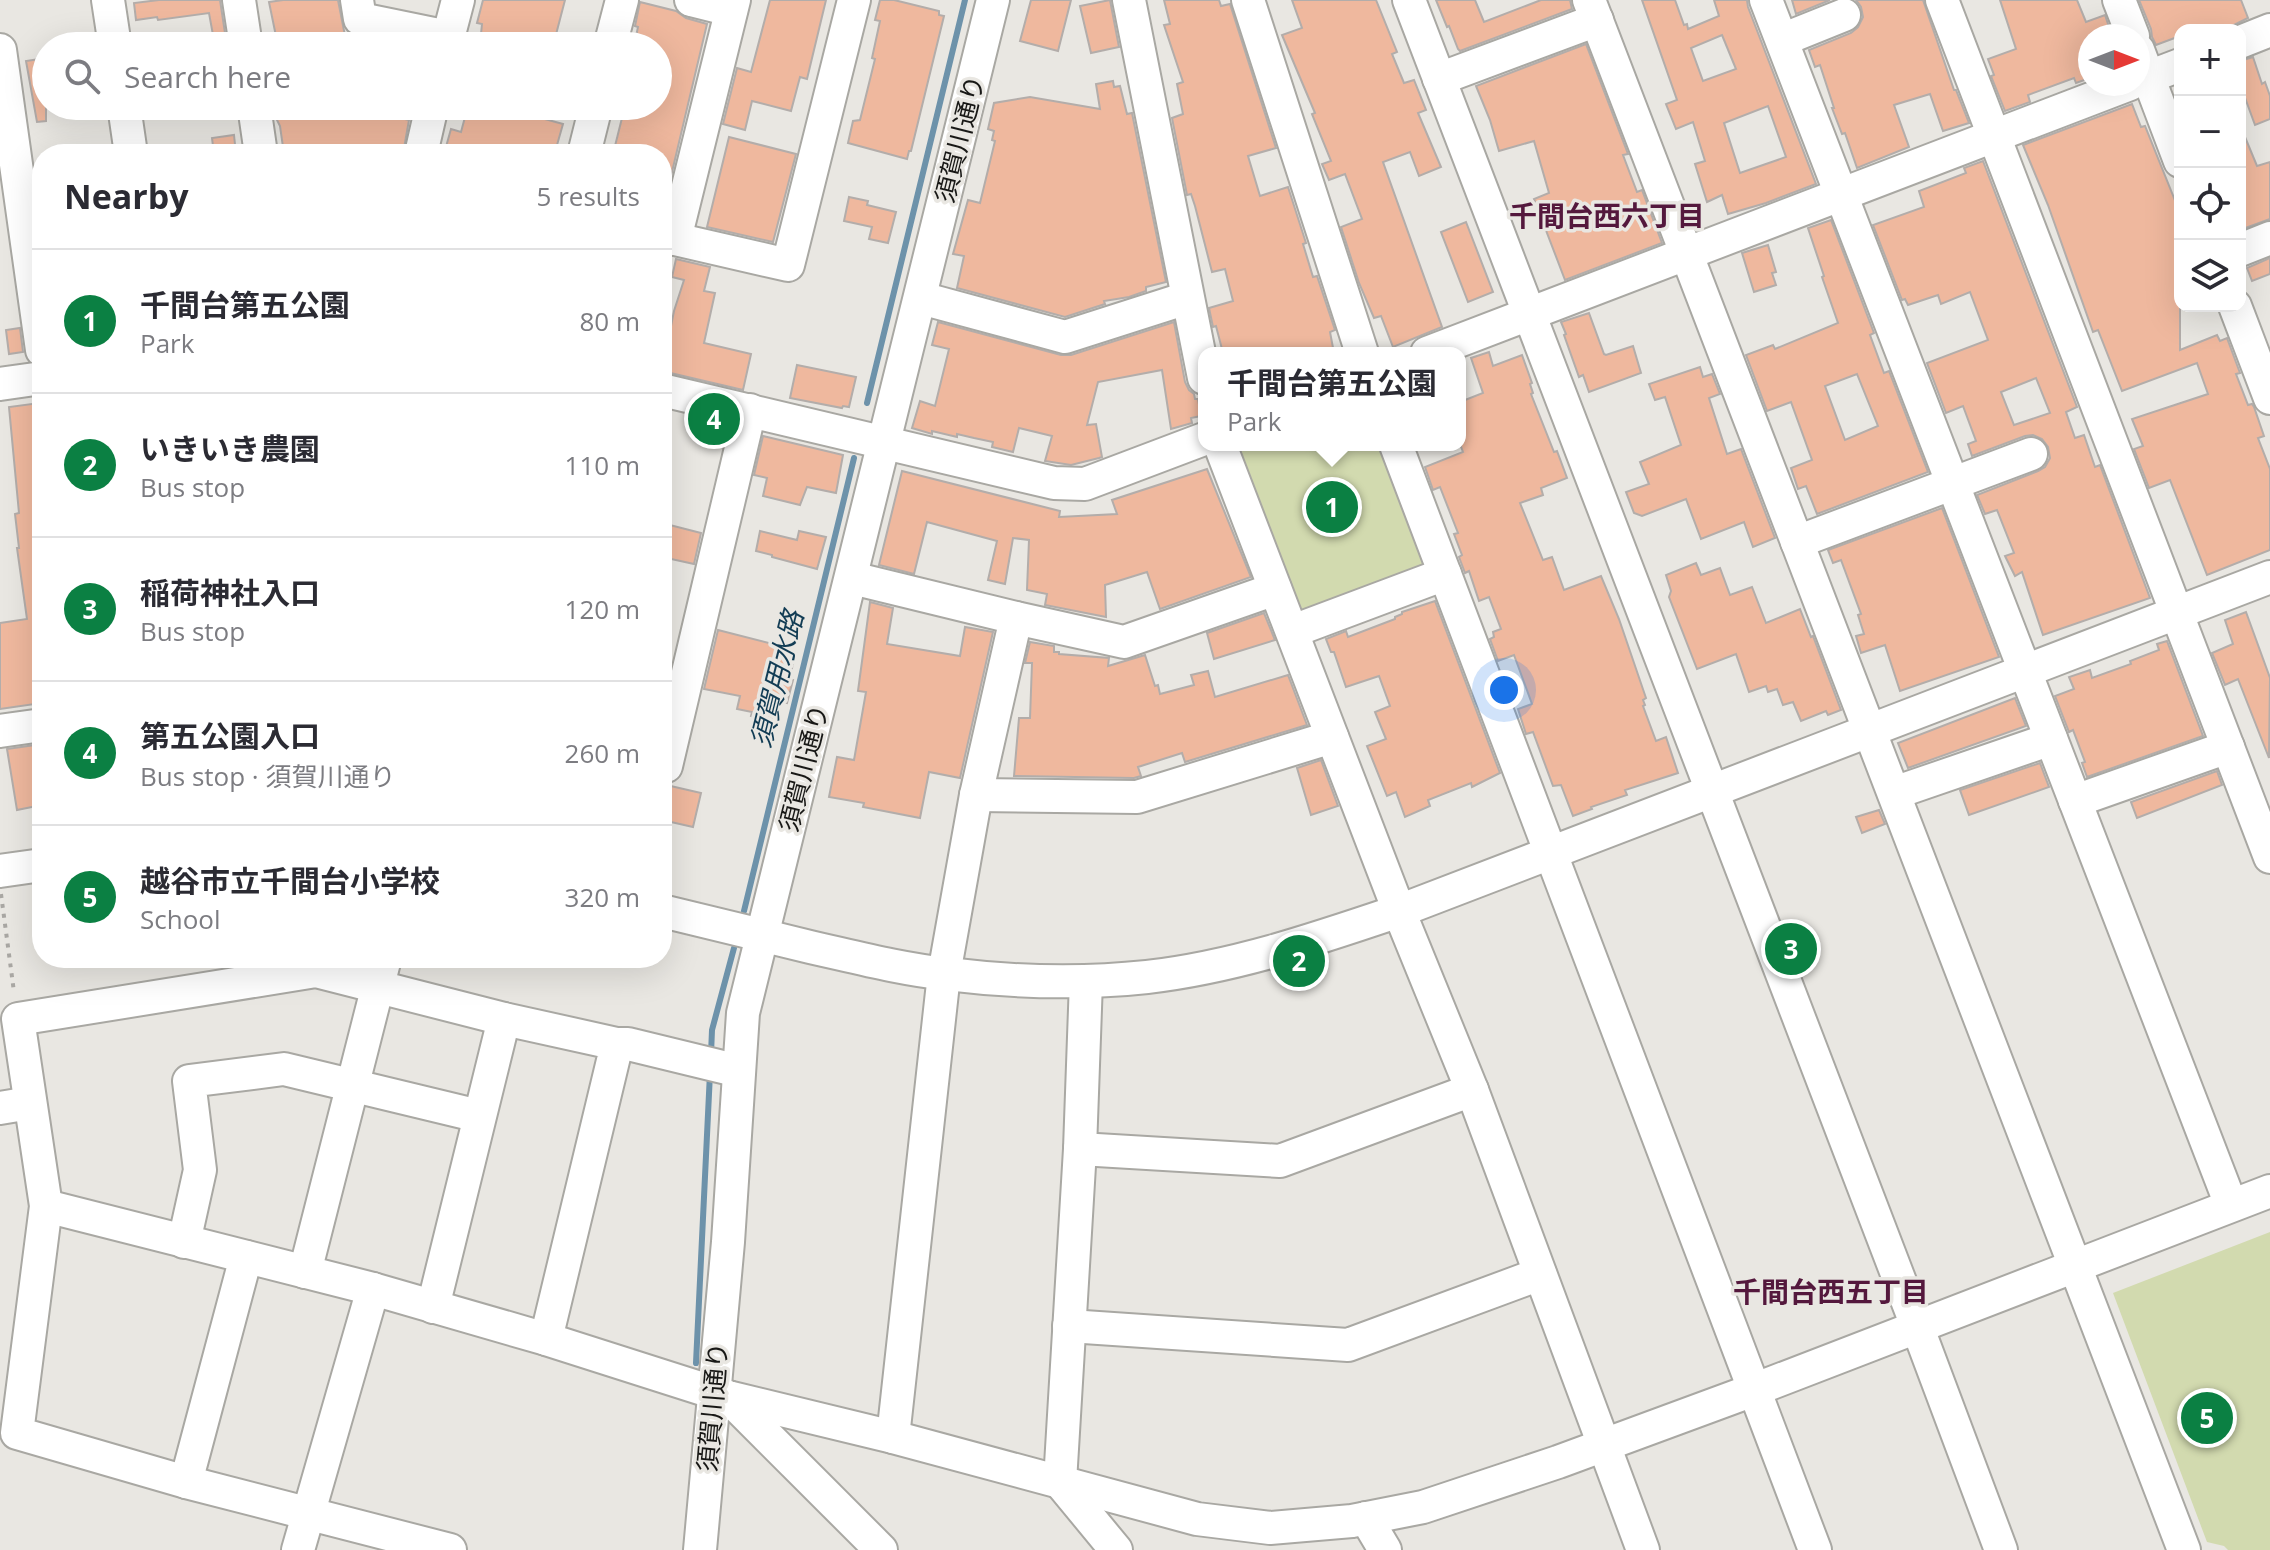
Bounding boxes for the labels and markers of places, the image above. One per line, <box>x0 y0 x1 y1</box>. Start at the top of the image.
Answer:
pin: 4 <box>688 389 740 449</box>
pin: 1 <box>1306 477 1358 537</box>
pin: 3 <box>1765 919 1817 979</box>
pin: 2 <box>1273 931 1325 991</box>
pin: 5 <box>2181 1388 2233 1448</box>

